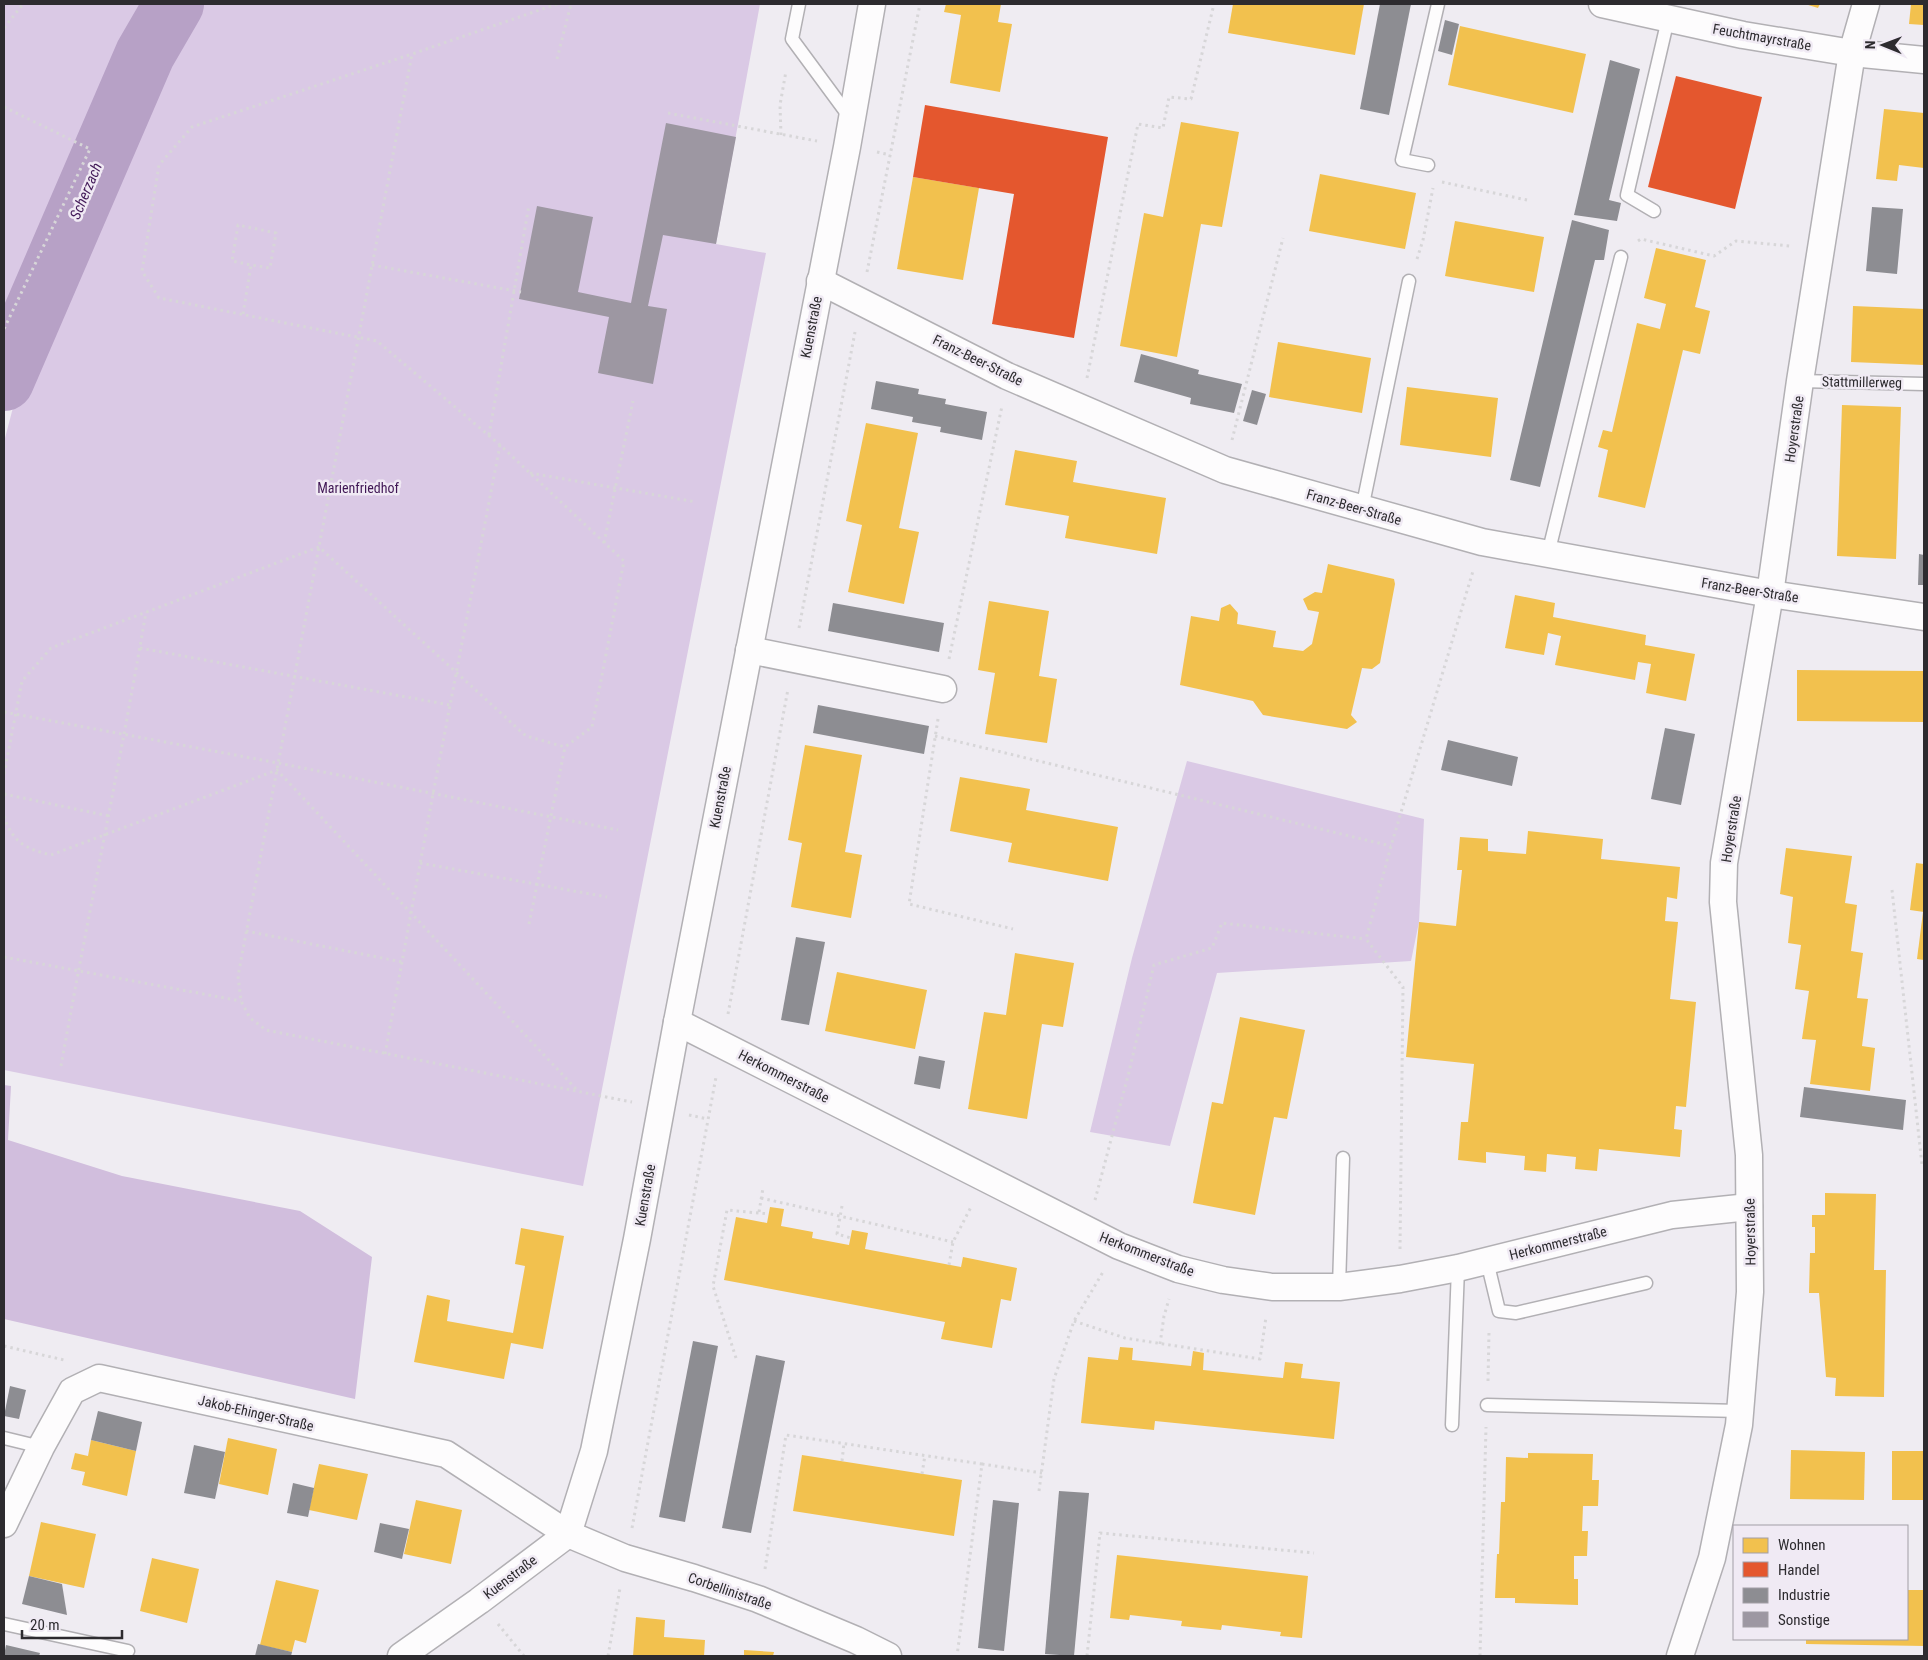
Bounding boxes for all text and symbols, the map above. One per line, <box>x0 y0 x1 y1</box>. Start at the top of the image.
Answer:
street label: Feuchtmayrstraße <box>1712 20 1813 54</box>
north arrow <box>1858 20 1908 70</box>
text: N <box>1862 40 1878 49</box>
water label: Scherzach <box>66 160 106 222</box>
street label: Kuenstraße <box>797 294 825 359</box>
street label: Franz-Beer-Straße <box>930 331 1026 389</box>
street label: Stattmillerweg <box>1822 373 1902 391</box>
street label: Hoyerstraße <box>1781 394 1807 463</box>
park label: Marienfriedhof <box>317 480 399 496</box>
street label: Franz-Beer-Straße <box>1305 486 1404 528</box>
street label: Franz-Beer-Straße <box>1700 574 1800 606</box>
street label: Kuenstraße <box>706 764 734 829</box>
street label: Hoyerstraße <box>1718 794 1744 863</box>
street label: Herkommerstraße <box>736 1046 833 1106</box>
street label: Kuenstraße <box>632 1162 658 1227</box>
street label: Hoyerstraße <box>1741 1198 1759 1266</box>
street label: Herkommerstraße <box>1508 1223 1609 1263</box>
street label: Herkommerstraße <box>1098 1229 1197 1280</box>
street label: Jakob-Ehinger-Straße <box>197 1392 316 1434</box>
legend <box>1733 1525 1908 1640</box>
text: Wohnen <box>1778 1536 1826 1554</box>
street label: Kuenstraße <box>480 1551 540 1602</box>
text: Handel <box>1778 1561 1820 1579</box>
street label: Corbellinistraße <box>686 1569 774 1613</box>
text: Industrie <box>1778 1586 1830 1604</box>
scale bar <box>22 1608 122 1640</box>
text: Sonstige <box>1778 1611 1830 1629</box>
text: 20 m <box>30 1616 60 1634</box>

